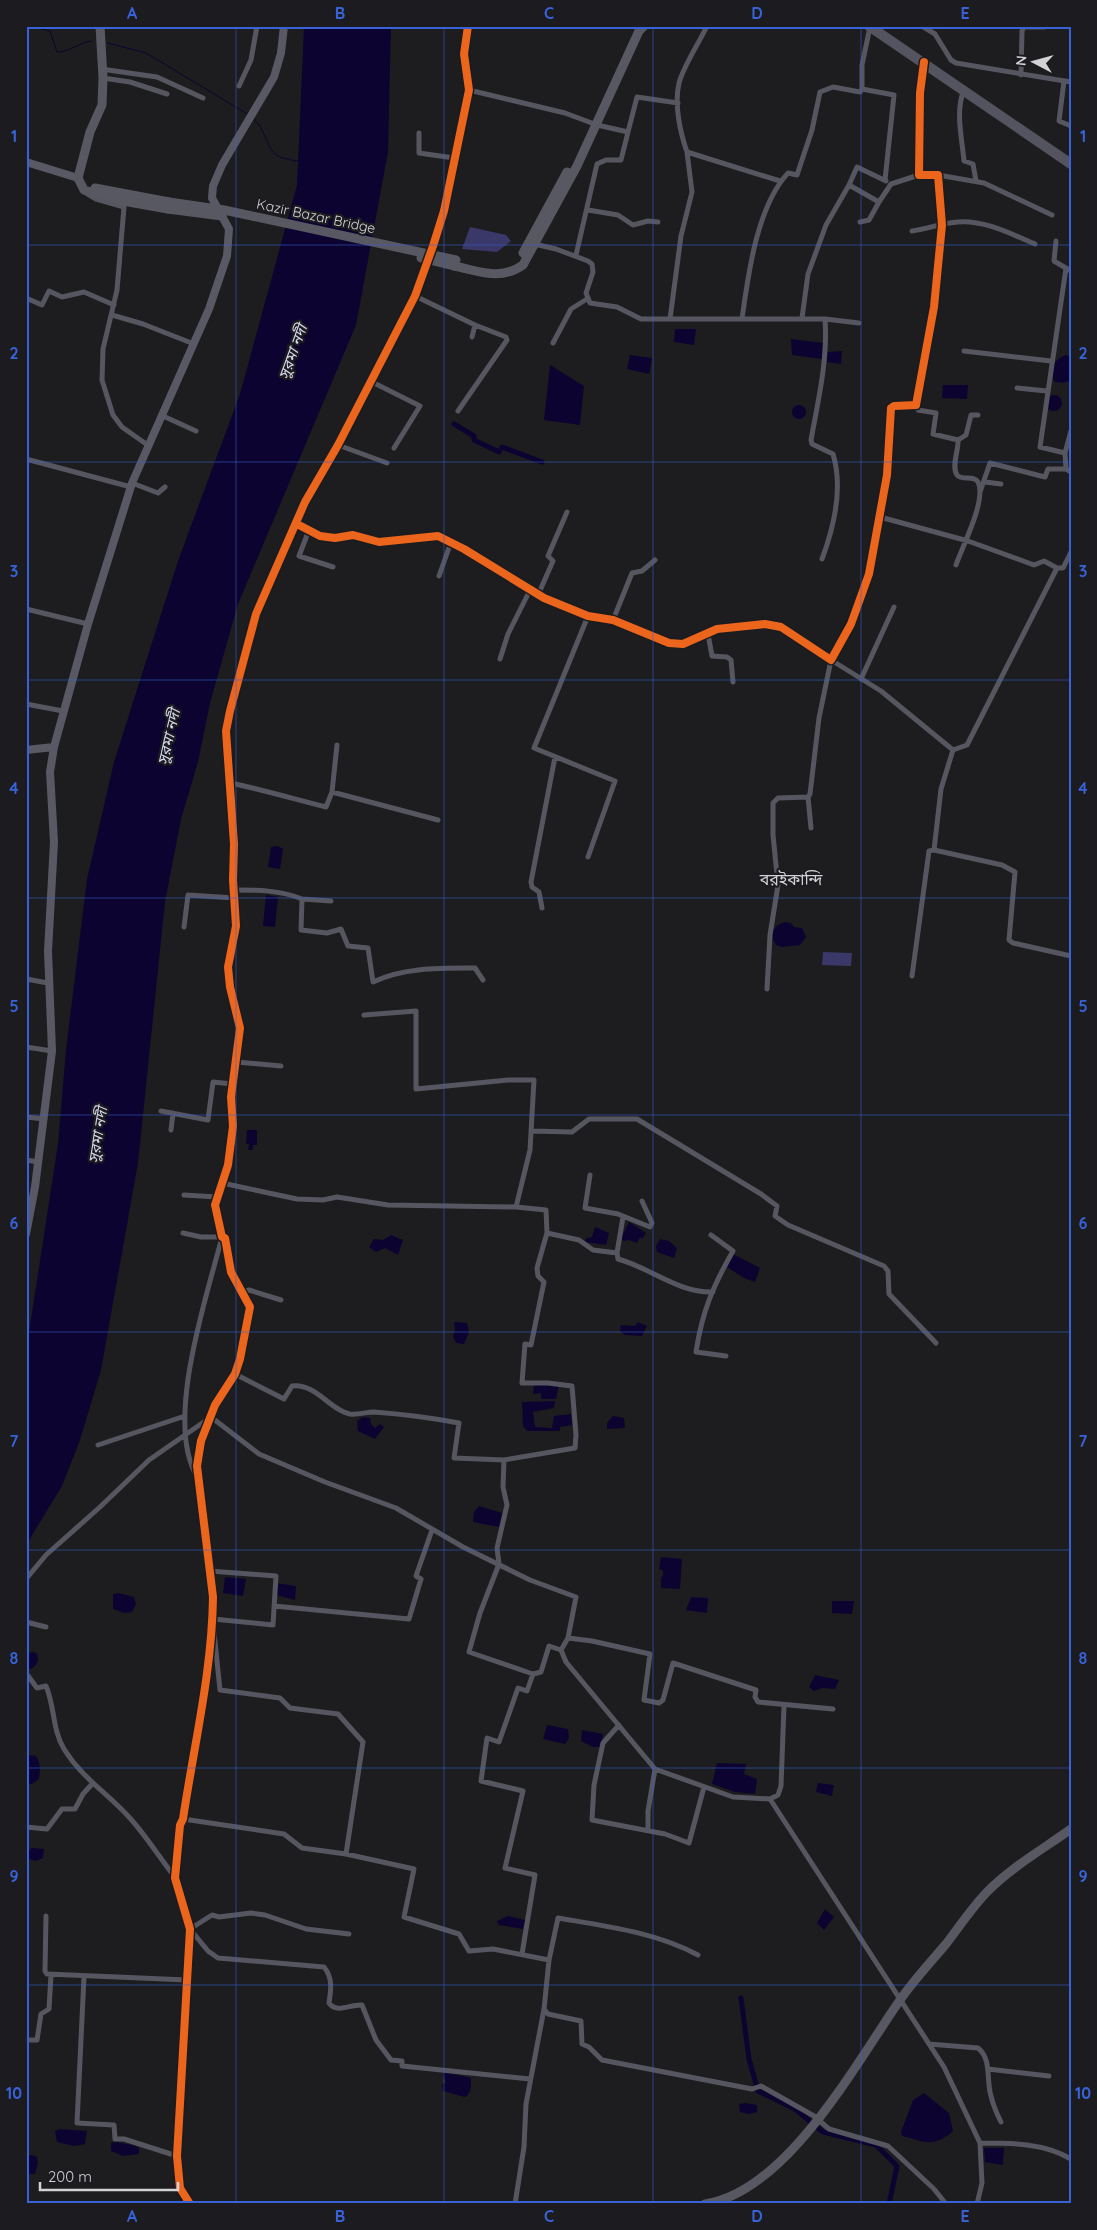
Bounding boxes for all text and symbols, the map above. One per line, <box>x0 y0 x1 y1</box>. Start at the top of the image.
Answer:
text: A <box>127 3 138 23</box>
text: B <box>335 3 345 23</box>
text: C <box>544 3 554 23</box>
text: D <box>751 3 763 23</box>
text: E <box>960 3 970 23</box>
north arrow <box>1010 38 1060 88</box>
text: N <box>1012 55 1031 67</box>
text: 1 <box>11 126 17 146</box>
text: 1 <box>1080 126 1086 146</box>
street label: Kazir Bazar Bridge <box>255 195 377 237</box>
water label: সুরমা নদী <box>274 319 312 382</box>
text: 2 <box>9 343 19 363</box>
text: 2 <box>1078 343 1088 363</box>
text: 3 <box>10 561 18 581</box>
text: 3 <box>1079 561 1087 581</box>
water label: সুরমা নদী <box>153 704 185 767</box>
text: 4 <box>9 778 19 798</box>
text: 4 <box>1078 778 1088 798</box>
district label: বরইকান্দি <box>759 869 823 889</box>
text: 5 <box>9 996 19 1016</box>
text: 5 <box>1078 996 1088 1016</box>
water label: সুরমা নদী <box>84 1102 112 1164</box>
text: 6 <box>10 1213 19 1233</box>
text: 6 <box>1079 1213 1088 1233</box>
text: 7 <box>10 1431 19 1451</box>
text: 7 <box>1079 1431 1088 1451</box>
text: 8 <box>10 1648 19 1668</box>
text: 8 <box>1079 1648 1088 1668</box>
text: 9 <box>9 1866 19 1886</box>
text: 9 <box>1078 1866 1088 1886</box>
text: 10 <box>6 2083 22 2103</box>
text: 10 <box>1075 2083 1091 2103</box>
scale bar <box>40 2160 178 2192</box>
text: 200 m <box>48 2167 92 2186</box>
text: A <box>127 2206 138 2226</box>
text: B <box>335 2206 345 2226</box>
text: C <box>544 2206 554 2226</box>
text: D <box>751 2206 763 2226</box>
text: E <box>960 2206 970 2226</box>

